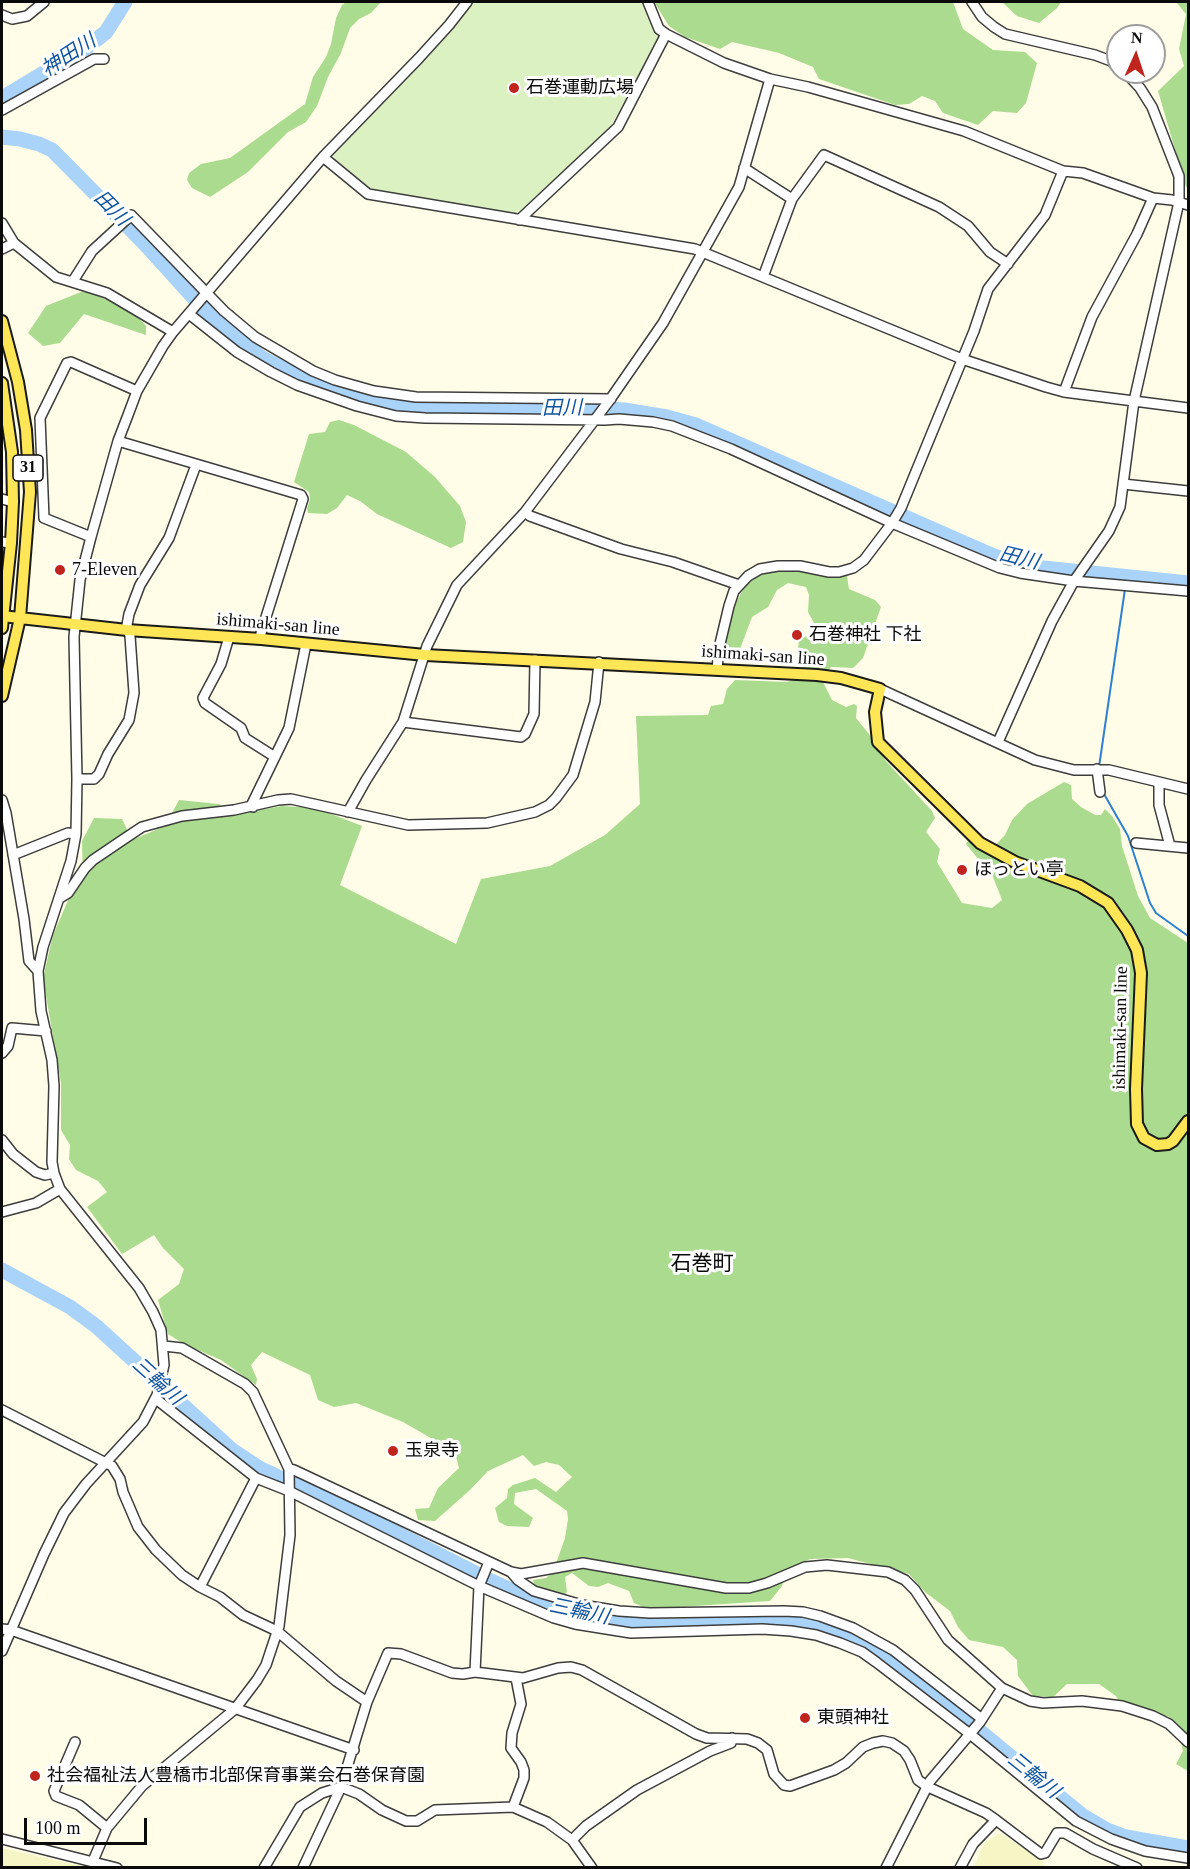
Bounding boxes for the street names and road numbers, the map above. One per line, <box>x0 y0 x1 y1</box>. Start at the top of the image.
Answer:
road number: 31 <box>13 455 43 481</box>
street label: ishimaki-san line <box>216 609 340 641</box>
street label: ishimaki-san line <box>701 641 825 671</box>
street label: ishimaki-san line <box>1109 966 1133 1090</box>

